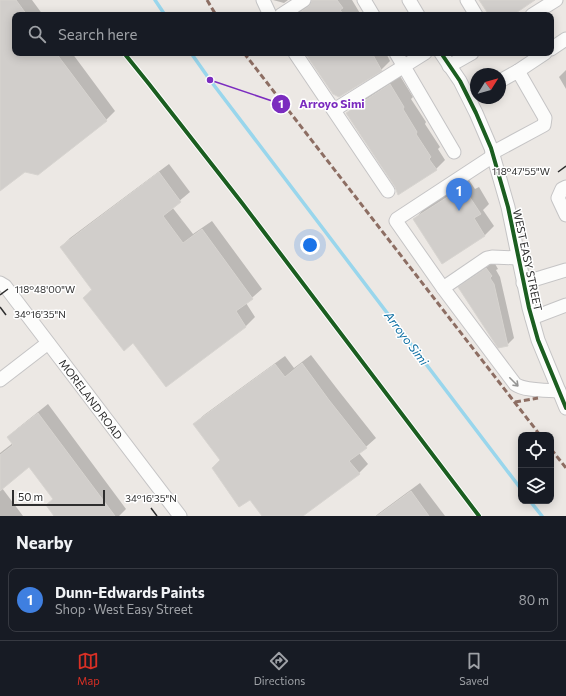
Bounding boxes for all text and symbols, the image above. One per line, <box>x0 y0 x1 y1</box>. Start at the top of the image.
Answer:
search box <box>12 12 554 56</box>
icon: search <box>26 23 48 45</box>
text: Search here <box>58 25 137 43</box>
north arrow <box>470 68 506 104</box>
callout: Arroyo Simi <box>271 92 372 116</box>
text: 1 <box>278 96 284 110</box>
text: Arroyo Simi <box>299 96 365 110</box>
text: 118°47'55"W <box>492 165 550 177</box>
pin: 1 <box>446 178 472 211</box>
street label: WEST EASY STREET <box>511 208 545 312</box>
your location <box>300 235 320 255</box>
text: 118°48'00"W <box>15 283 75 295</box>
text: 34°16'35"N <box>14 308 66 320</box>
water label: Arroyo Simi <box>382 308 432 368</box>
street label: MORELAND ROAD <box>57 356 125 442</box>
one-way arrow <box>509 377 519 387</box>
map controls <box>518 432 554 504</box>
button: locate <box>518 432 554 468</box>
button: layers <box>518 468 554 504</box>
scale bar <box>12 488 105 507</box>
text: 50 m <box>18 490 43 503</box>
text: 34°16'35"N <box>125 492 177 504</box>
text: Nearby <box>16 532 73 553</box>
text: Dunn-Edwards Paints <box>55 583 205 601</box>
text: 1 <box>27 592 33 608</box>
text: 80 m <box>519 592 549 608</box>
text: Shop · West Easy Street <box>55 601 193 617</box>
tab: Map <box>77 650 100 687</box>
tab: Directions <box>254 650 305 687</box>
tab: Saved <box>459 650 489 687</box>

